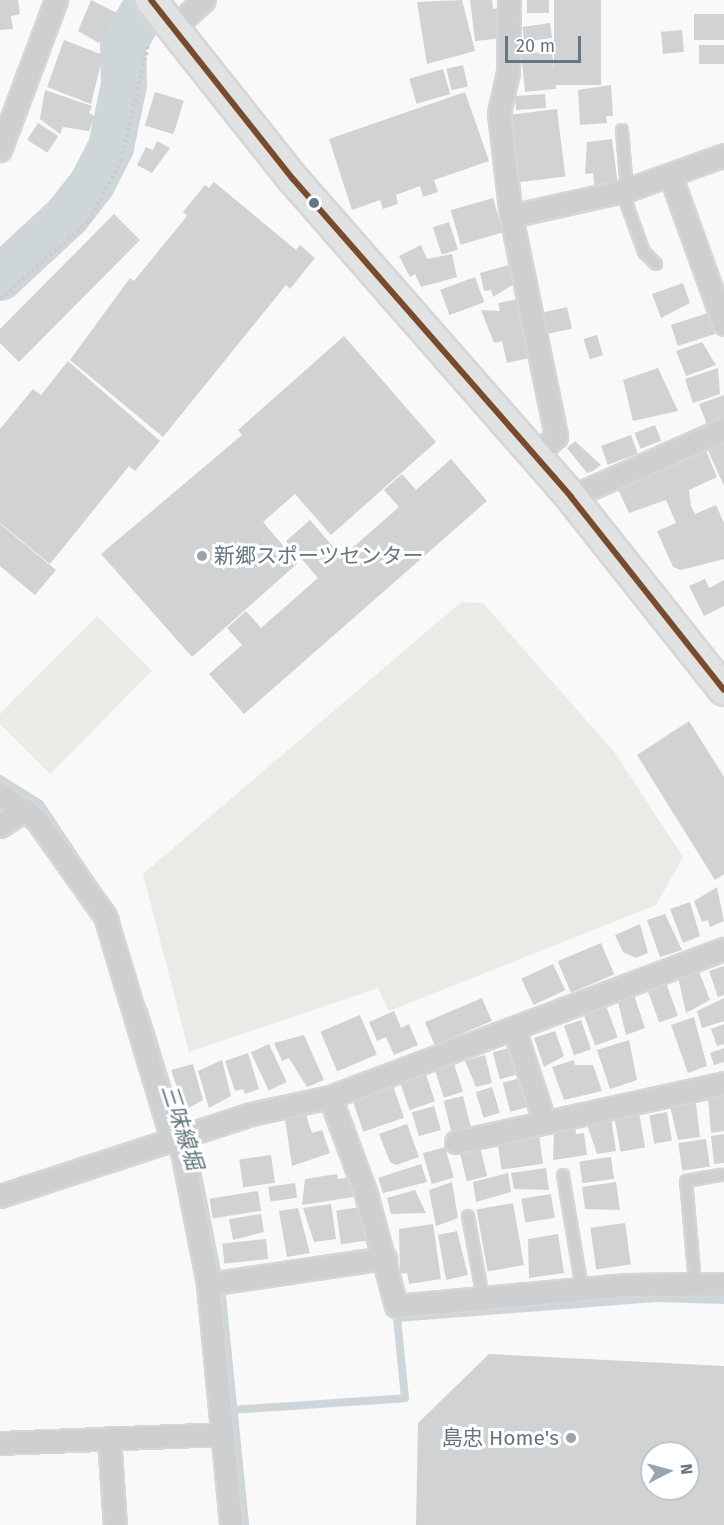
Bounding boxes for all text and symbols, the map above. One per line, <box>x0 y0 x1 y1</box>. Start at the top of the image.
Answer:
scale bar <box>508 24 584 62</box>
text: 20 m <box>516 35 555 57</box>
unlabelled marker <box>308 197 320 209</box>
place label: 新郷スポーツセンター <box>214 543 424 569</box>
marker: 新郷スポーツセンター <box>195 549 209 563</box>
water label: 三味線堀 <box>156 1081 208 1173</box>
place label: 島忠 Home's <box>441 1425 559 1451</box>
marker: 島忠 Home's <box>564 1431 578 1445</box>
north arrow <box>640 1441 700 1501</box>
text: N <box>676 1463 696 1476</box>

